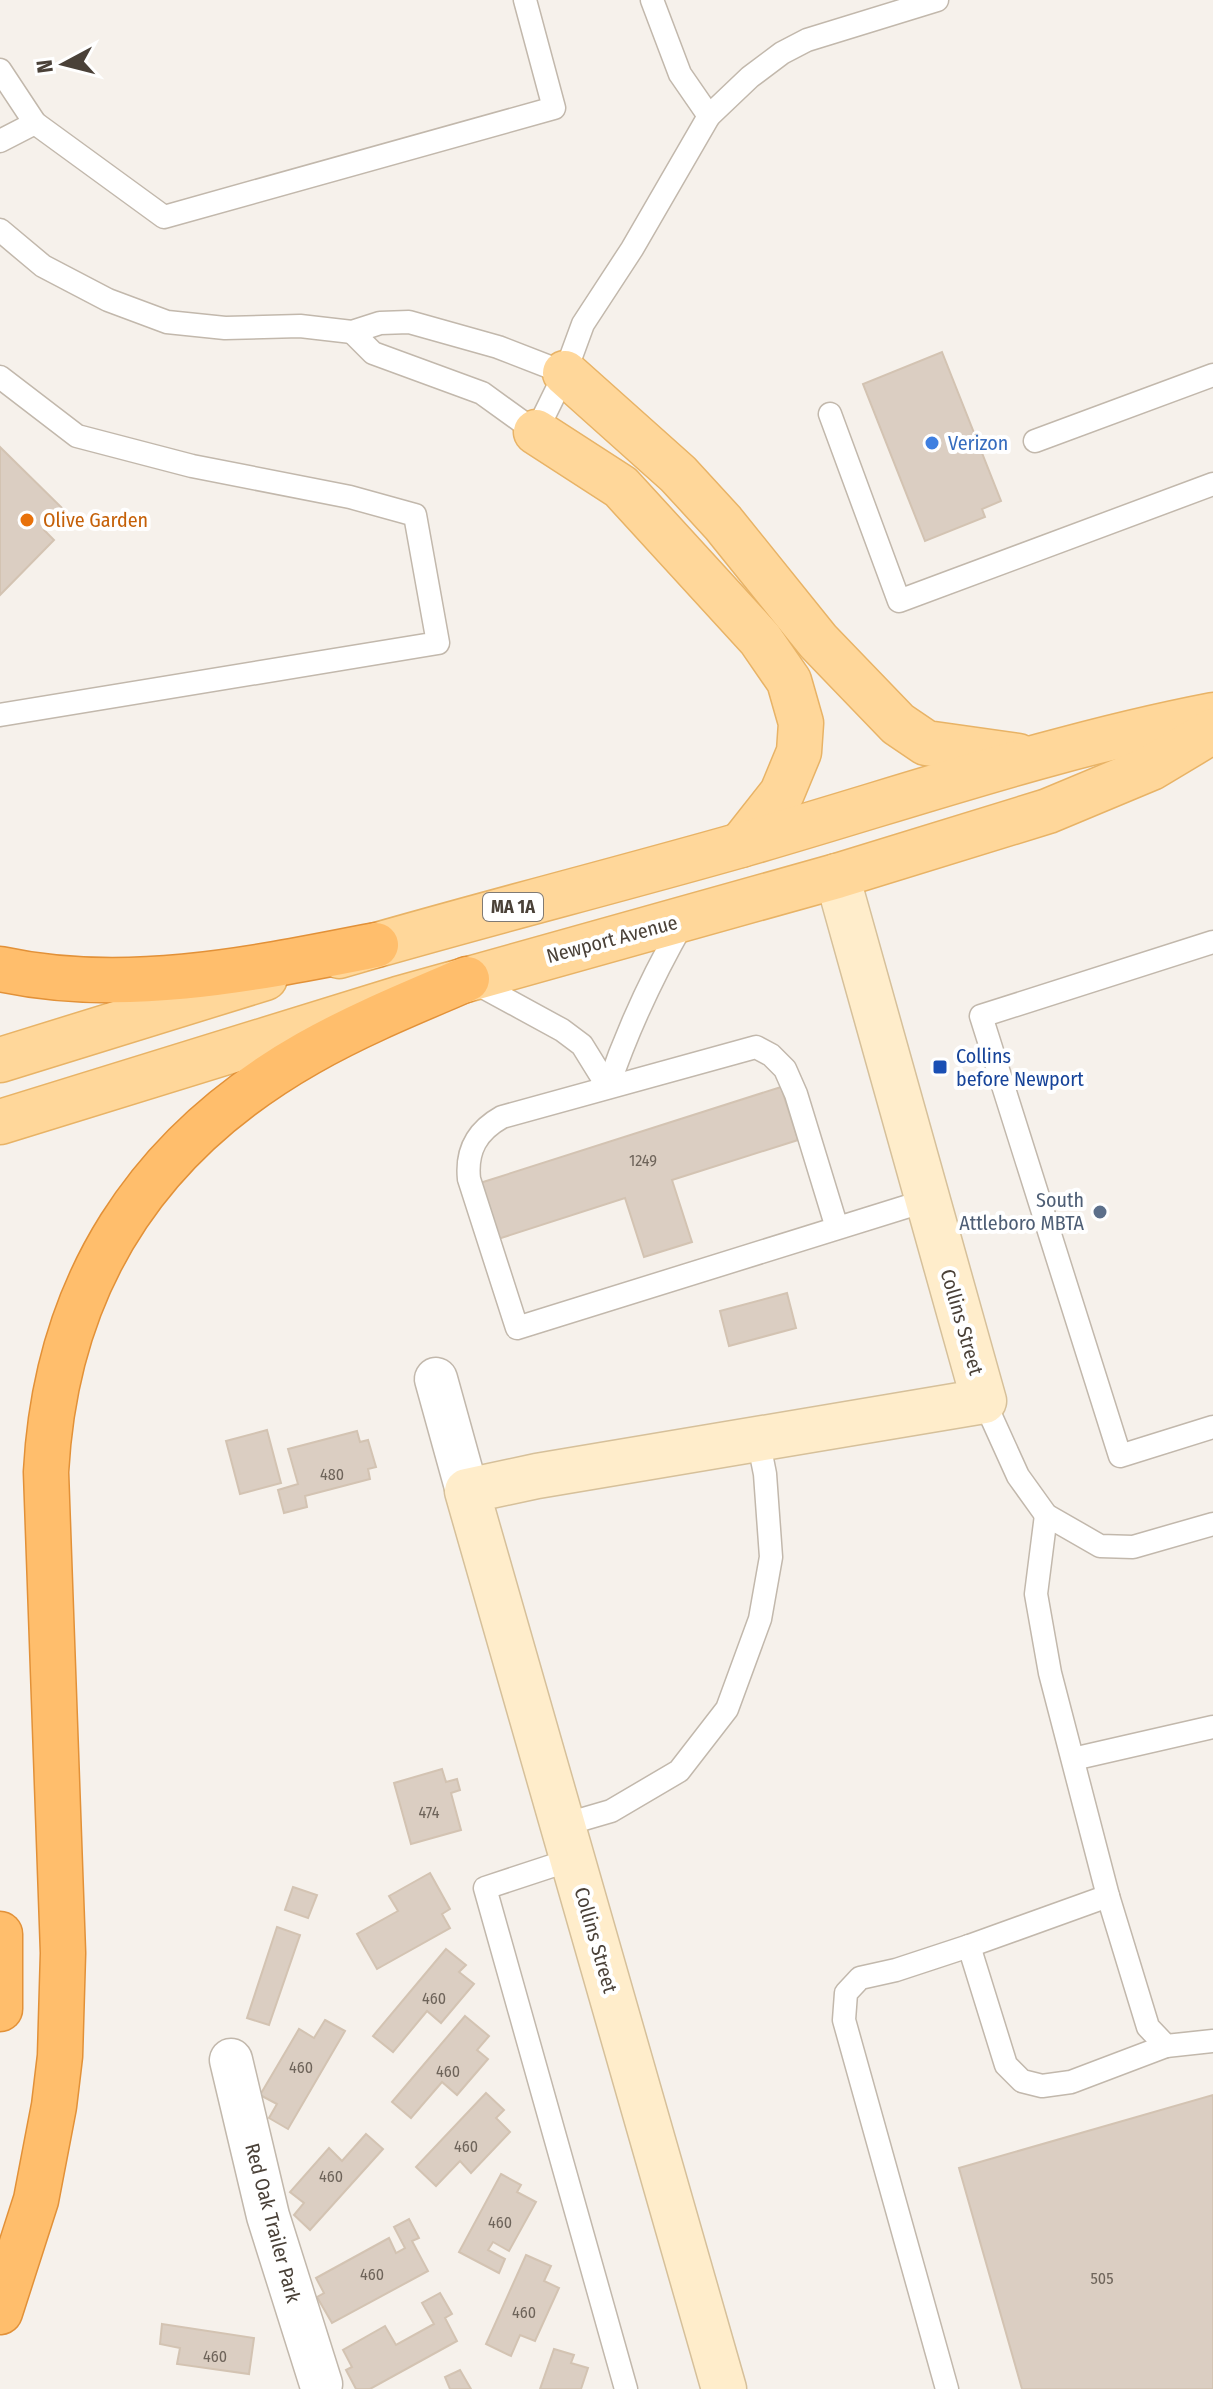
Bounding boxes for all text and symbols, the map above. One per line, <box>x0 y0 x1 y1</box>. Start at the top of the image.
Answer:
north arrow <box>24 24 104 104</box>
text: N <box>30 58 59 75</box>
place label: Verizon <box>948 431 1008 455</box>
marker: Verizon <box>923 434 941 452</box>
place label: Olive Garden <box>43 508 148 532</box>
marker: Olive Garden <box>18 511 36 529</box>
road number: MA 1A <box>483 893 543 921</box>
street label: Newport Avenue <box>544 910 680 968</box>
place label: Collins before Newport <box>956 1044 1084 1091</box>
marker: Collins before Newport <box>931 1058 949 1076</box>
house number: 1249 <box>629 1151 657 1170</box>
place label: South Attleboro MBTA <box>959 1188 1084 1235</box>
marker: South Attleboro MBTA <box>1091 1203 1109 1221</box>
street label: Collins Street <box>935 1266 989 1378</box>
house number: 480 <box>320 1465 344 1484</box>
house number: 474 <box>418 1803 440 1822</box>
street label: Collins Street <box>569 1884 623 1996</box>
house number: 460 <box>422 1989 446 2008</box>
house number: 460 <box>289 2058 313 2077</box>
house number: 460 <box>436 2062 460 2081</box>
house number: 460 <box>454 2137 478 2156</box>
street label: Red Oak Trailer Park <box>240 2141 306 2306</box>
house number: 460 <box>319 2167 343 2186</box>
house number: 460 <box>488 2213 512 2232</box>
house number: 460 <box>360 2265 384 2284</box>
house number: 505 <box>1090 2269 1114 2288</box>
house number: 460 <box>512 2303 536 2322</box>
house number: 460 <box>203 2347 227 2366</box>

